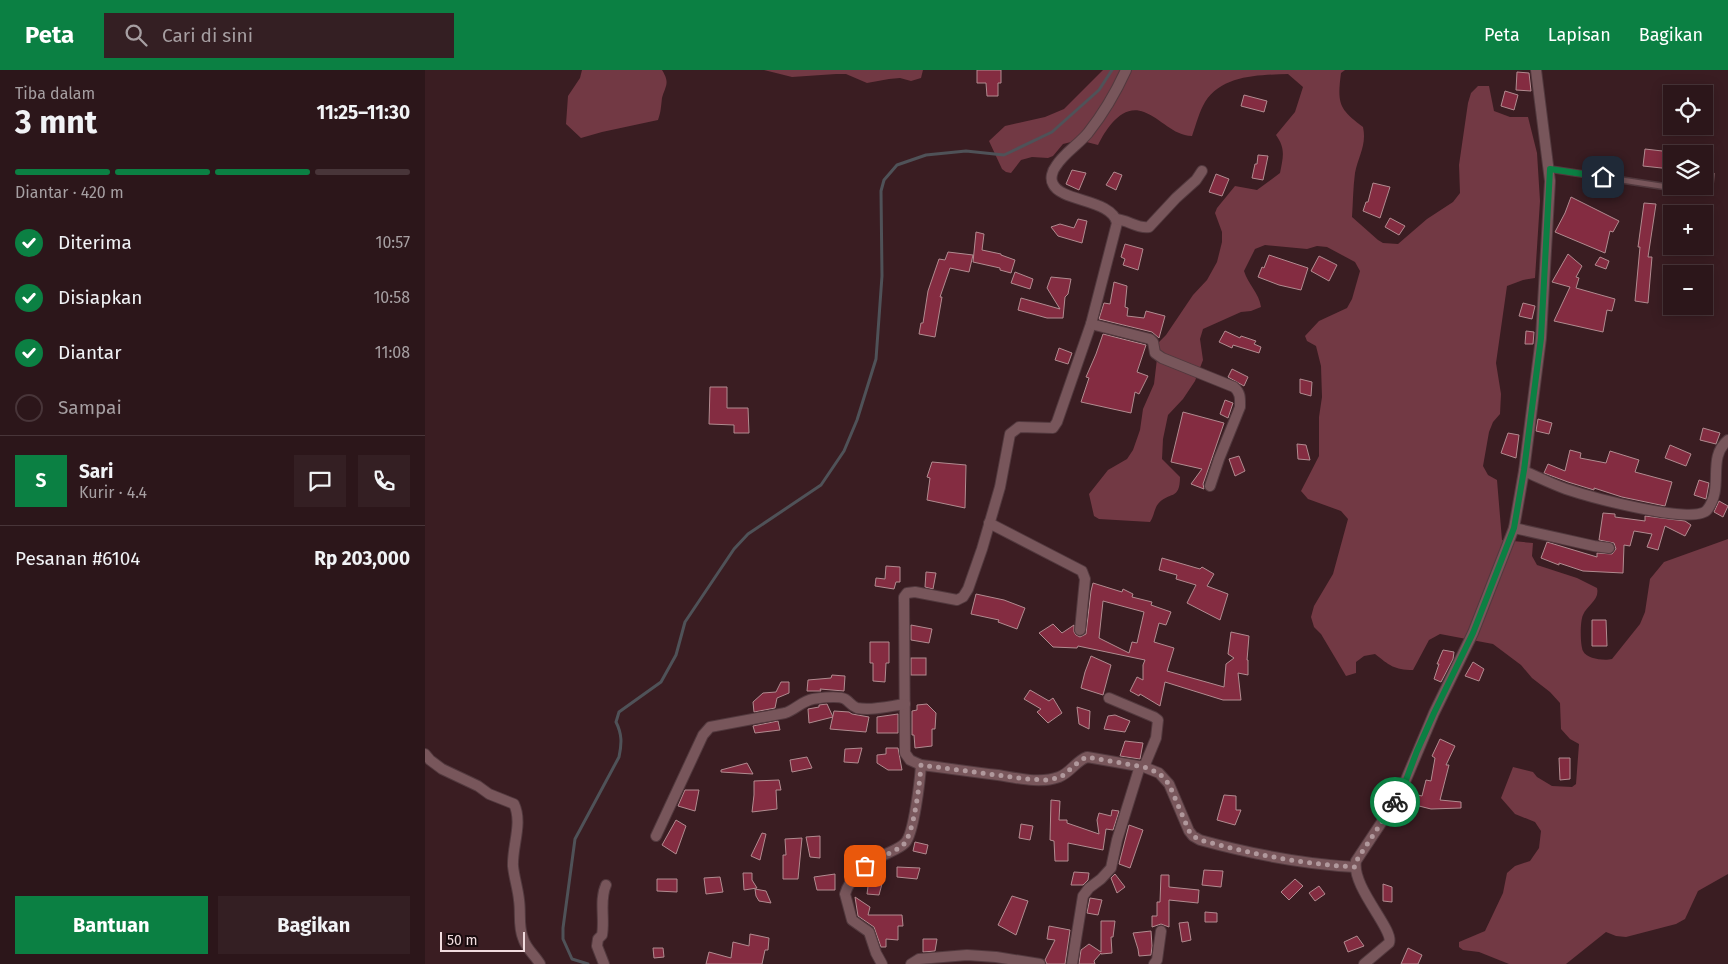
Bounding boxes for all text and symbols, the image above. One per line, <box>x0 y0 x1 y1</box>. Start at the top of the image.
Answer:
search box <box>104 13 454 58</box>
text: Peta <box>25 21 74 49</box>
icon: search <box>122 21 150 49</box>
text: Cari di sini <box>162 24 253 47</box>
text: Peta <box>1484 24 1520 46</box>
text: Lapisan <box>1548 24 1611 46</box>
text: Bagikan <box>1639 24 1703 46</box>
text: Tiba dalam <box>15 84 95 103</box>
map controls <box>1663 85 1713 315</box>
button: locate <box>1663 85 1713 135</box>
text: 11:25–11:30 <box>316 101 410 124</box>
text: 3 mnt <box>15 103 97 141</box>
button: layers <box>1663 145 1713 195</box>
pin <box>1582 156 1624 198</box>
icon: home <box>1589 163 1617 191</box>
text: Diantar · 420 m <box>15 183 124 202</box>
button: + <box>1663 205 1713 255</box>
icon: check <box>15 229 43 257</box>
text: Diterima <box>58 231 132 254</box>
text: 10:57 <box>376 233 410 252</box>
button: − <box>1663 265 1713 315</box>
icon: check <box>15 284 43 312</box>
text: Disiapkan <box>58 286 142 309</box>
text: 10:58 <box>373 288 410 307</box>
icon: check <box>15 339 43 367</box>
text: Diantar <box>58 341 121 364</box>
text: 11:08 <box>375 343 410 362</box>
text: Sampai <box>58 396 122 419</box>
button: chat <box>294 455 346 507</box>
button: phone <box>358 455 410 507</box>
text: Sari <box>79 460 113 483</box>
text: S <box>36 469 46 492</box>
text: Kurir · 4.4 <box>79 483 147 502</box>
text: Pesanan #6104 <box>15 547 140 570</box>
text: Rp 203,000 <box>314 547 410 570</box>
courier <box>1370 777 1420 827</box>
icon: bike <box>1381 788 1409 816</box>
pin <box>844 845 886 887</box>
icon: bag <box>851 852 879 880</box>
button: Bantuan <box>15 896 208 954</box>
button: Bagikan <box>218 896 410 954</box>
scale bar <box>440 929 525 952</box>
text: 50 m <box>447 932 478 949</box>

